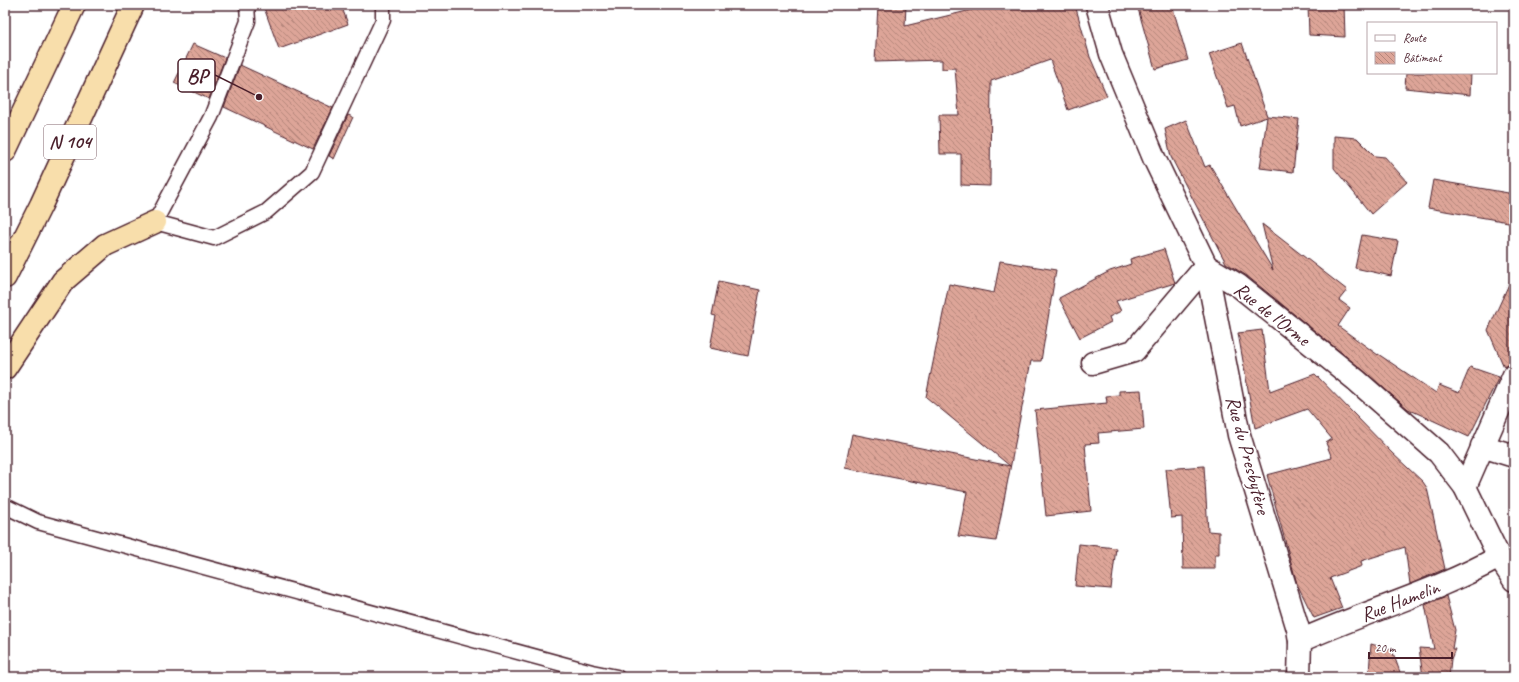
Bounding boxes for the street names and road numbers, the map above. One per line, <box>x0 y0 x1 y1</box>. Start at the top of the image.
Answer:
road number: N 104 <box>44 125 96 159</box>
street label: Rue de l'Orme <box>1229 277 1316 352</box>
street label: Rue du Presbytère <box>1220 393 1276 518</box>
street label: Rue Hamelin <box>1357 574 1444 627</box>

